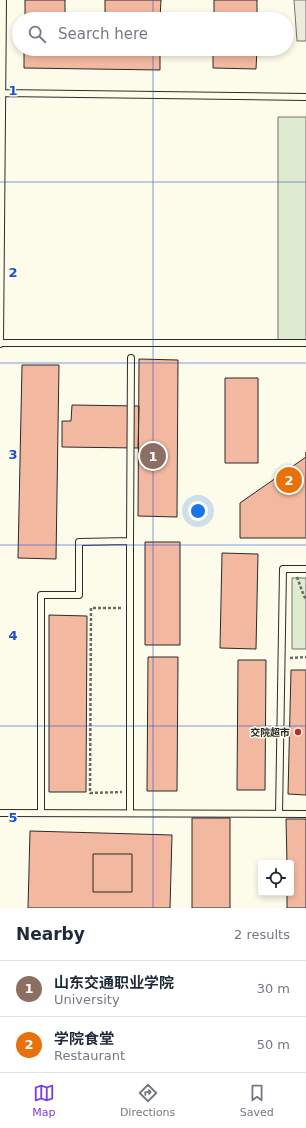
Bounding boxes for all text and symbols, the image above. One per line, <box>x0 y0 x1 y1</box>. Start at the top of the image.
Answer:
search box <box>12 12 294 56</box>
icon: search <box>26 23 48 45</box>
text: Search here <box>58 25 148 43</box>
text: 1 <box>8 83 18 98</box>
text: 2 <box>8 265 18 280</box>
pin: 1 <box>140 441 166 471</box>
text: 3 <box>8 447 18 462</box>
pin: 2 <box>276 465 302 495</box>
your location <box>188 501 208 521</box>
text: 4 <box>8 628 18 643</box>
place label: 交院超市 <box>250 727 290 738</box>
marker: 交院超市 <box>293 727 303 737</box>
text: 5 <box>8 810 18 825</box>
map controls <box>258 860 294 896</box>
button: locate <box>258 860 294 896</box>
text: Nearby <box>16 924 85 944</box>
text: 2 results <box>234 927 290 942</box>
text: 山东交通职业学院 <box>54 974 174 992</box>
text: 1 <box>24 981 34 996</box>
text: 30 m <box>257 981 290 996</box>
text: University <box>54 992 120 1007</box>
text: 学院食堂 <box>54 1030 114 1048</box>
text: 2 <box>24 1037 34 1052</box>
text: 50 m <box>257 1037 290 1052</box>
text: Restaurant <box>54 1048 125 1063</box>
tab: Map <box>32 1082 55 1119</box>
tab: Directions <box>120 1082 175 1119</box>
tab: Saved <box>240 1082 274 1119</box>

